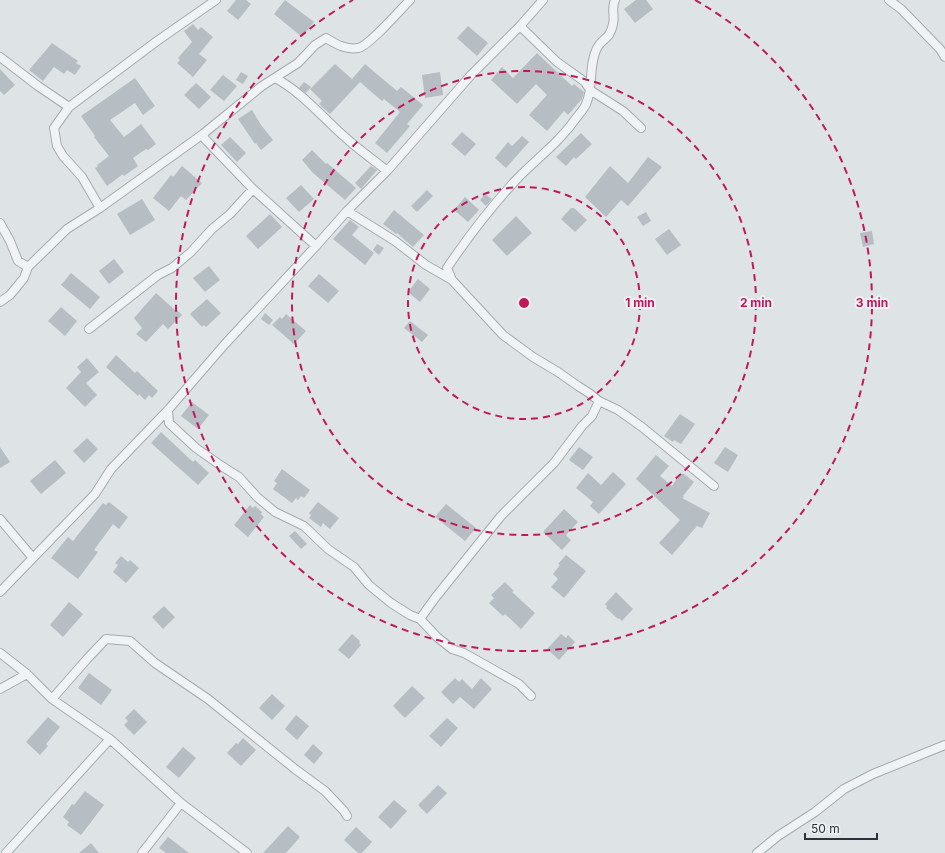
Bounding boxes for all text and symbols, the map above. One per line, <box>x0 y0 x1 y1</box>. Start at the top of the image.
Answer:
text: 1 min <box>625 295 655 310</box>
text: 2 min <box>740 295 772 310</box>
text: 3 min <box>856 295 888 310</box>
centre of rings <box>517 296 531 310</box>
scale bar <box>805 815 877 841</box>
text: 50 m <box>811 821 840 836</box>

